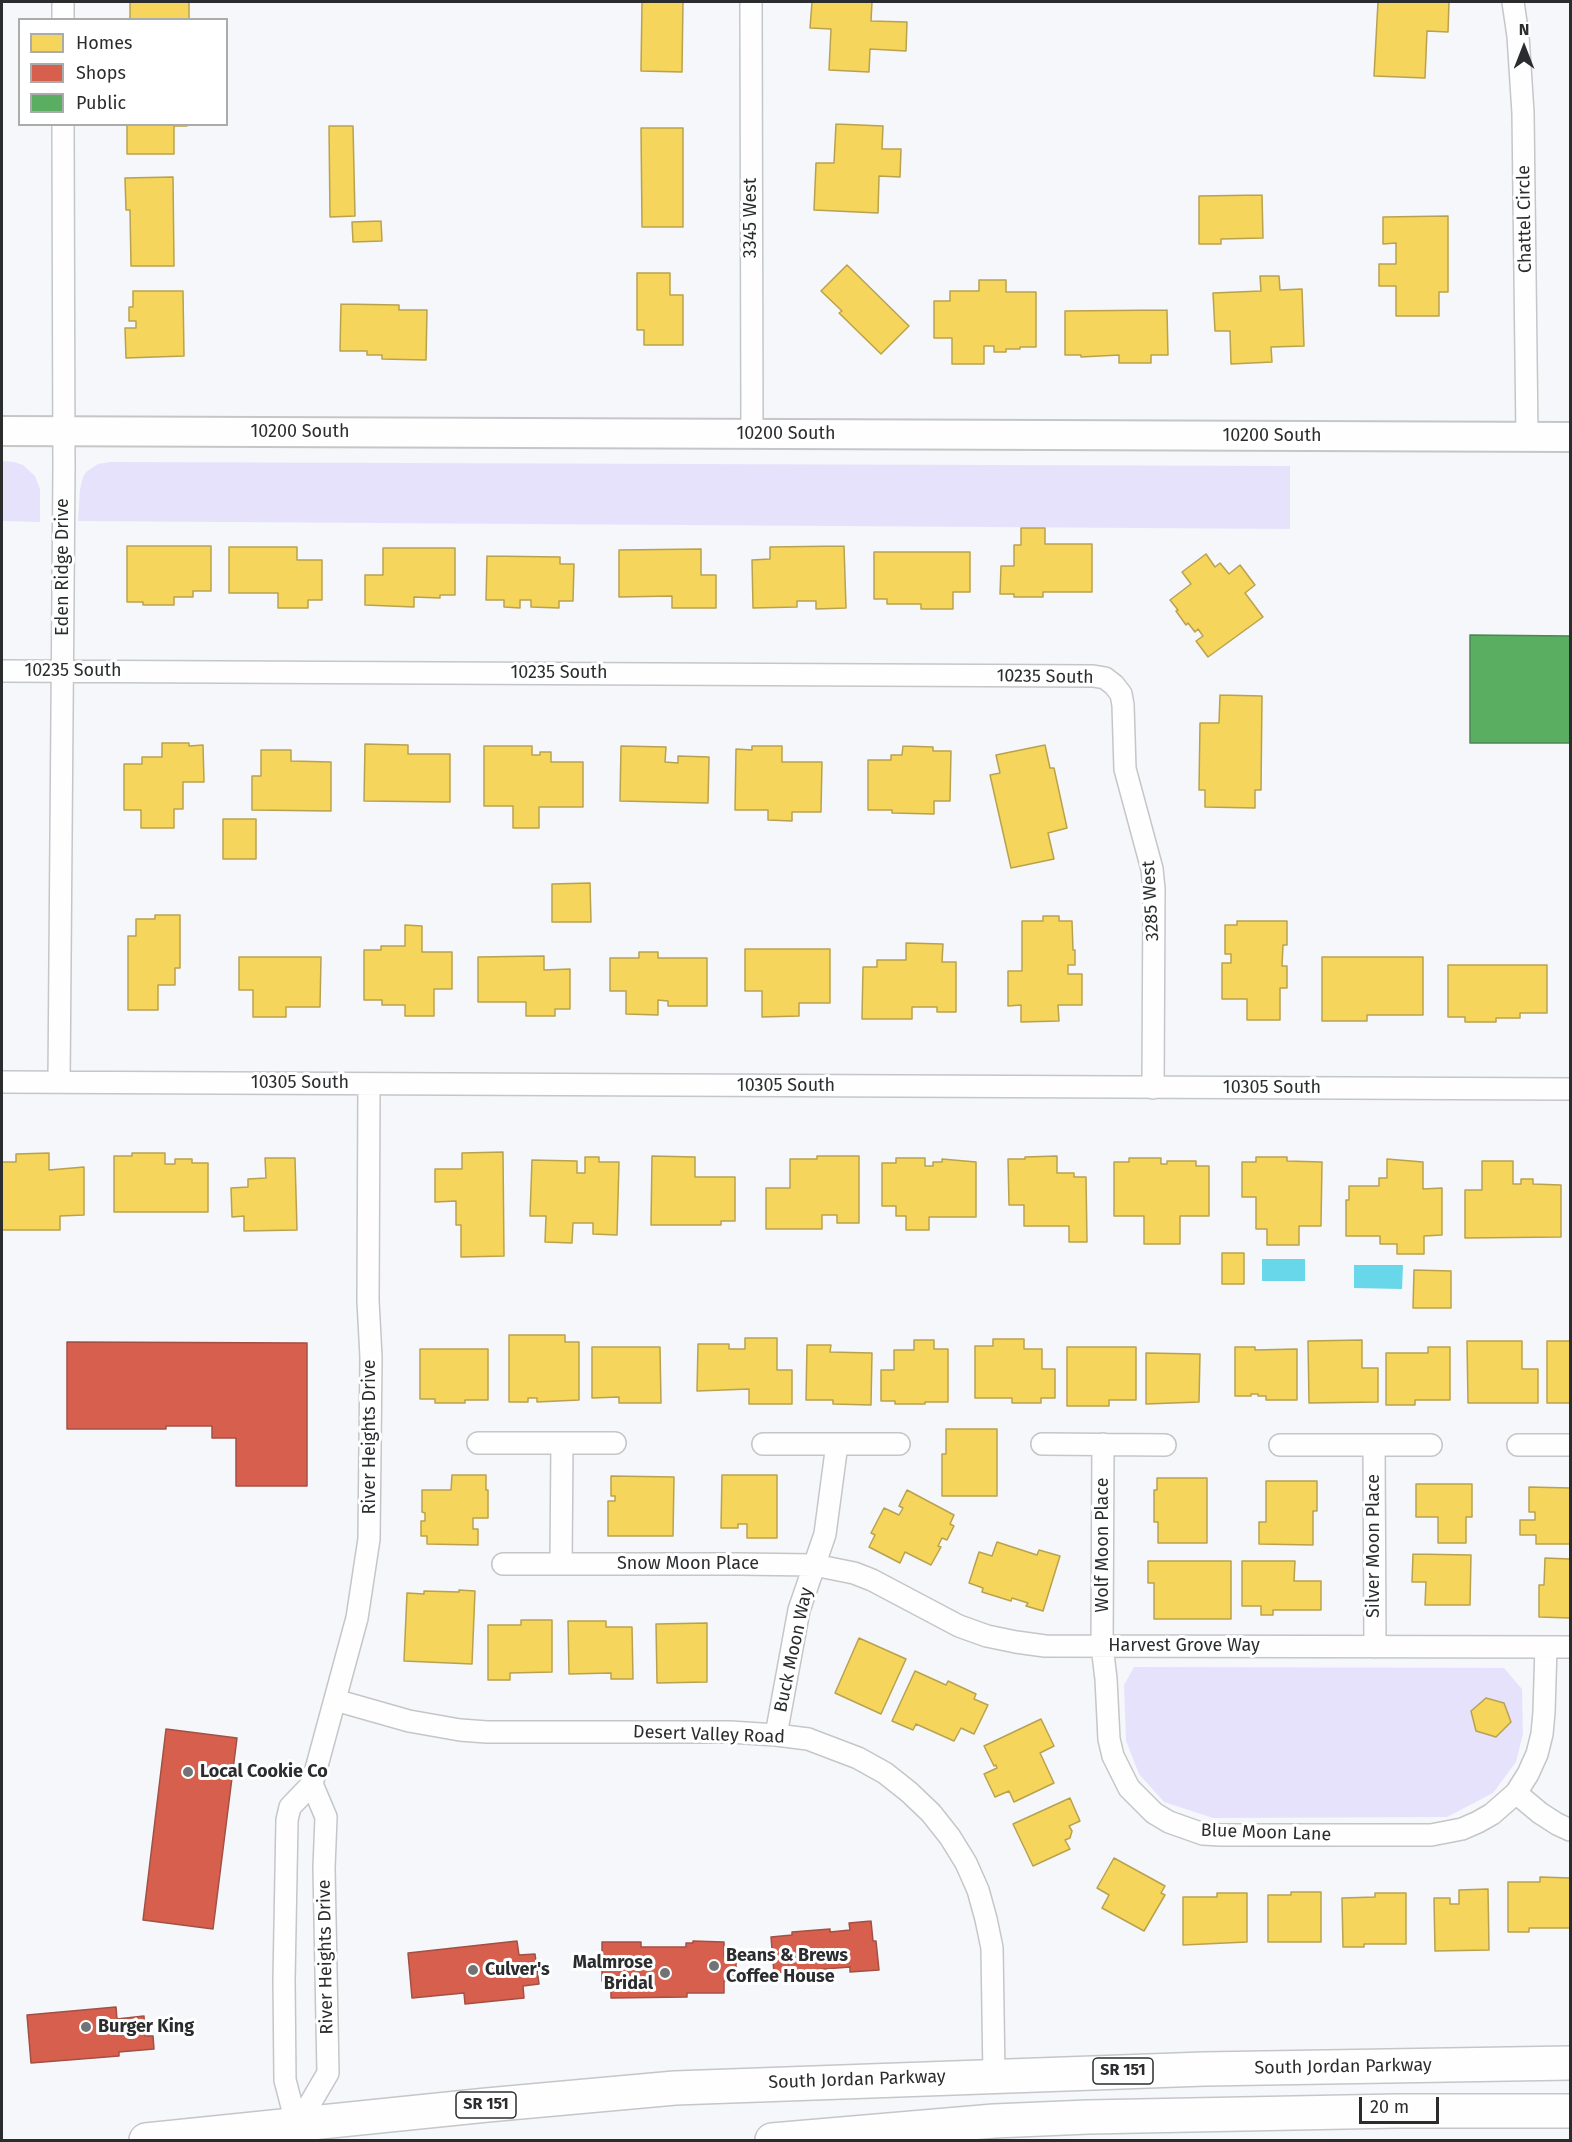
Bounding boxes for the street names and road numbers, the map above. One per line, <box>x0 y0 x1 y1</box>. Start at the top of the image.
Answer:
street label: Chattel Circle <box>1513 165 1537 273</box>
street label: 3345 West <box>740 178 762 258</box>
street label: 10200 South <box>250 421 350 443</box>
street label: 10200 South <box>736 423 836 445</box>
street label: 10200 South <box>1222 425 1322 447</box>
street label: Eden Ridge Drive <box>52 498 74 636</box>
street label: 10235 South <box>24 660 122 682</box>
street label: 10235 South <box>510 662 608 684</box>
street label: 10235 South <box>996 665 1094 689</box>
street label: 3285 West <box>1138 860 1164 942</box>
street label: 10305 South <box>251 1072 349 1094</box>
street label: 10305 South <box>737 1075 835 1097</box>
street label: 10305 South <box>1223 1077 1321 1099</box>
street label: River Heights Drive <box>359 1359 381 1515</box>
street label: Silver Moon Place <box>1363 1474 1385 1618</box>
street label: Wolf Moon Place <box>1092 1478 1114 1612</box>
street label: Snow Moon Place <box>617 1553 759 1575</box>
street label: Buck Moon Way <box>770 1586 818 1714</box>
street label: Harvest Grove Way <box>1108 1635 1260 1657</box>
street label: Desert Valley Road <box>633 1722 785 1748</box>
street label: Blue Moon Lane <box>1200 1820 1332 1846</box>
street label: River Heights Drive <box>314 1879 338 2035</box>
street label: South Jordan Parkway <box>1254 2055 1432 2079</box>
road number: SR 151 <box>1093 2058 1153 2084</box>
street label: South Jordan Parkway <box>768 2066 946 2094</box>
road number: SR 151 <box>456 2092 516 2118</box>

